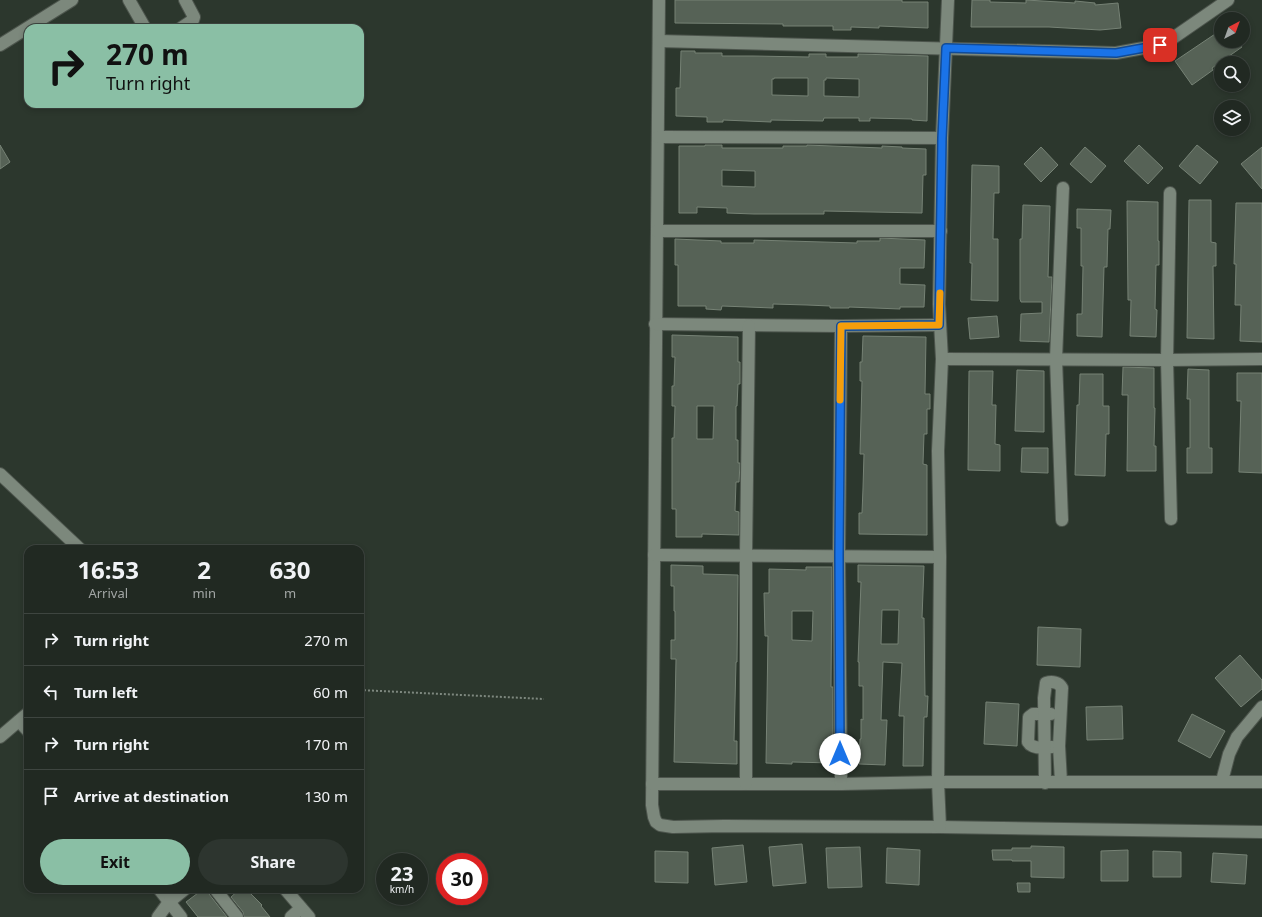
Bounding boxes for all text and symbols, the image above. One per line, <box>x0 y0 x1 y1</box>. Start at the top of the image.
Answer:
north arrow <box>1214 12 1250 48</box>
map controls <box>1214 12 1250 136</box>
pin <box>1143 28 1177 62</box>
icon: arrive <box>1149 34 1171 56</box>
text: 270 m <box>106 35 189 73</box>
icon: right <box>40 40 92 92</box>
button: search <box>1214 56 1250 92</box>
text: Turn right <box>106 71 190 95</box>
button: layers <box>1214 100 1250 136</box>
text: 16:53 <box>77 553 139 586</box>
text: 2 <box>197 553 211 586</box>
text: 630 <box>269 553 311 586</box>
text: Arrival <box>88 584 128 602</box>
text: min <box>192 584 216 602</box>
text: m <box>284 584 296 602</box>
icon: right <box>40 629 62 651</box>
text: Turn right <box>74 630 149 650</box>
text: 270 m <box>304 630 348 650</box>
icon: left <box>40 681 62 703</box>
text: Turn left <box>74 682 138 702</box>
text: 60 m <box>313 682 348 702</box>
icon: right <box>40 733 62 755</box>
position arrow <box>819 733 861 775</box>
text: Turn right <box>74 734 149 754</box>
text: 170 m <box>304 734 348 754</box>
icon: arrive <box>40 785 62 807</box>
text: Arrive at destination <box>74 786 229 806</box>
text: 130 m <box>304 786 348 806</box>
button: Exit <box>40 839 190 885</box>
button: Share <box>198 839 348 885</box>
speed limit sign: 30 <box>436 853 488 905</box>
text: 23 <box>391 860 413 887</box>
text: km/h <box>390 882 414 896</box>

